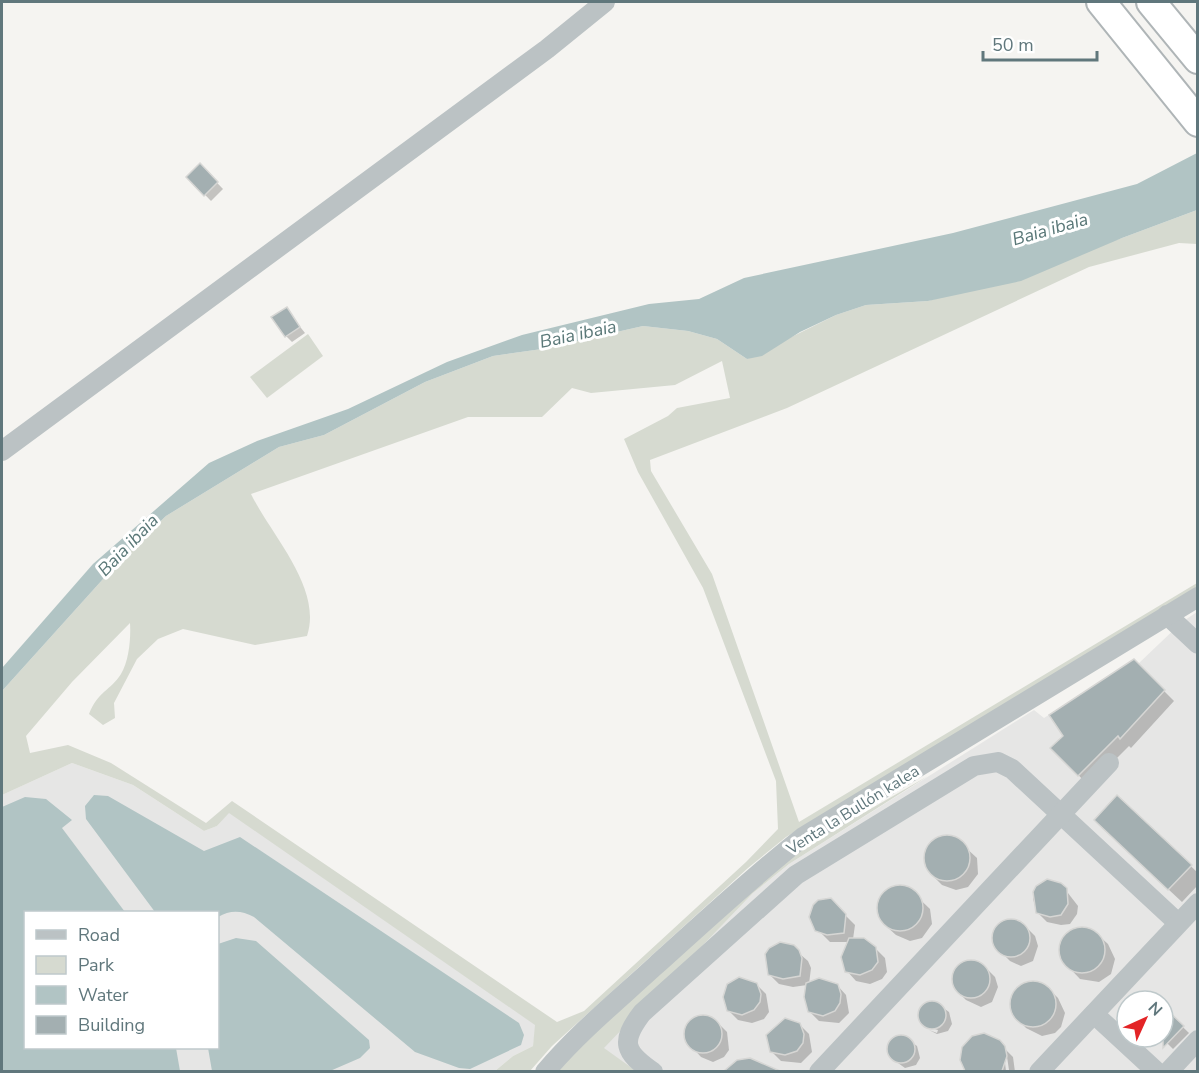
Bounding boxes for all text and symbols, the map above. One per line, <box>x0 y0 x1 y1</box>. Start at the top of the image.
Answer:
scale bar <box>983 24 1097 62</box>
text: 50 m <box>992 33 1034 57</box>
water label: Baia ibaia <box>1009 207 1091 251</box>
water label: Baia ibaia <box>537 314 619 354</box>
water label: Baia ibaia <box>92 509 164 581</box>
street label: Venta la Bullón kalea <box>782 760 924 860</box>
legend <box>24 911 219 1049</box>
text: Road <box>78 923 120 947</box>
text: Park <box>78 953 115 977</box>
text: Water <box>78 983 129 1007</box>
north arrow <box>1115 989 1175 1049</box>
text: N <box>1143 997 1167 1021</box>
text: Building <box>78 1013 145 1037</box>

